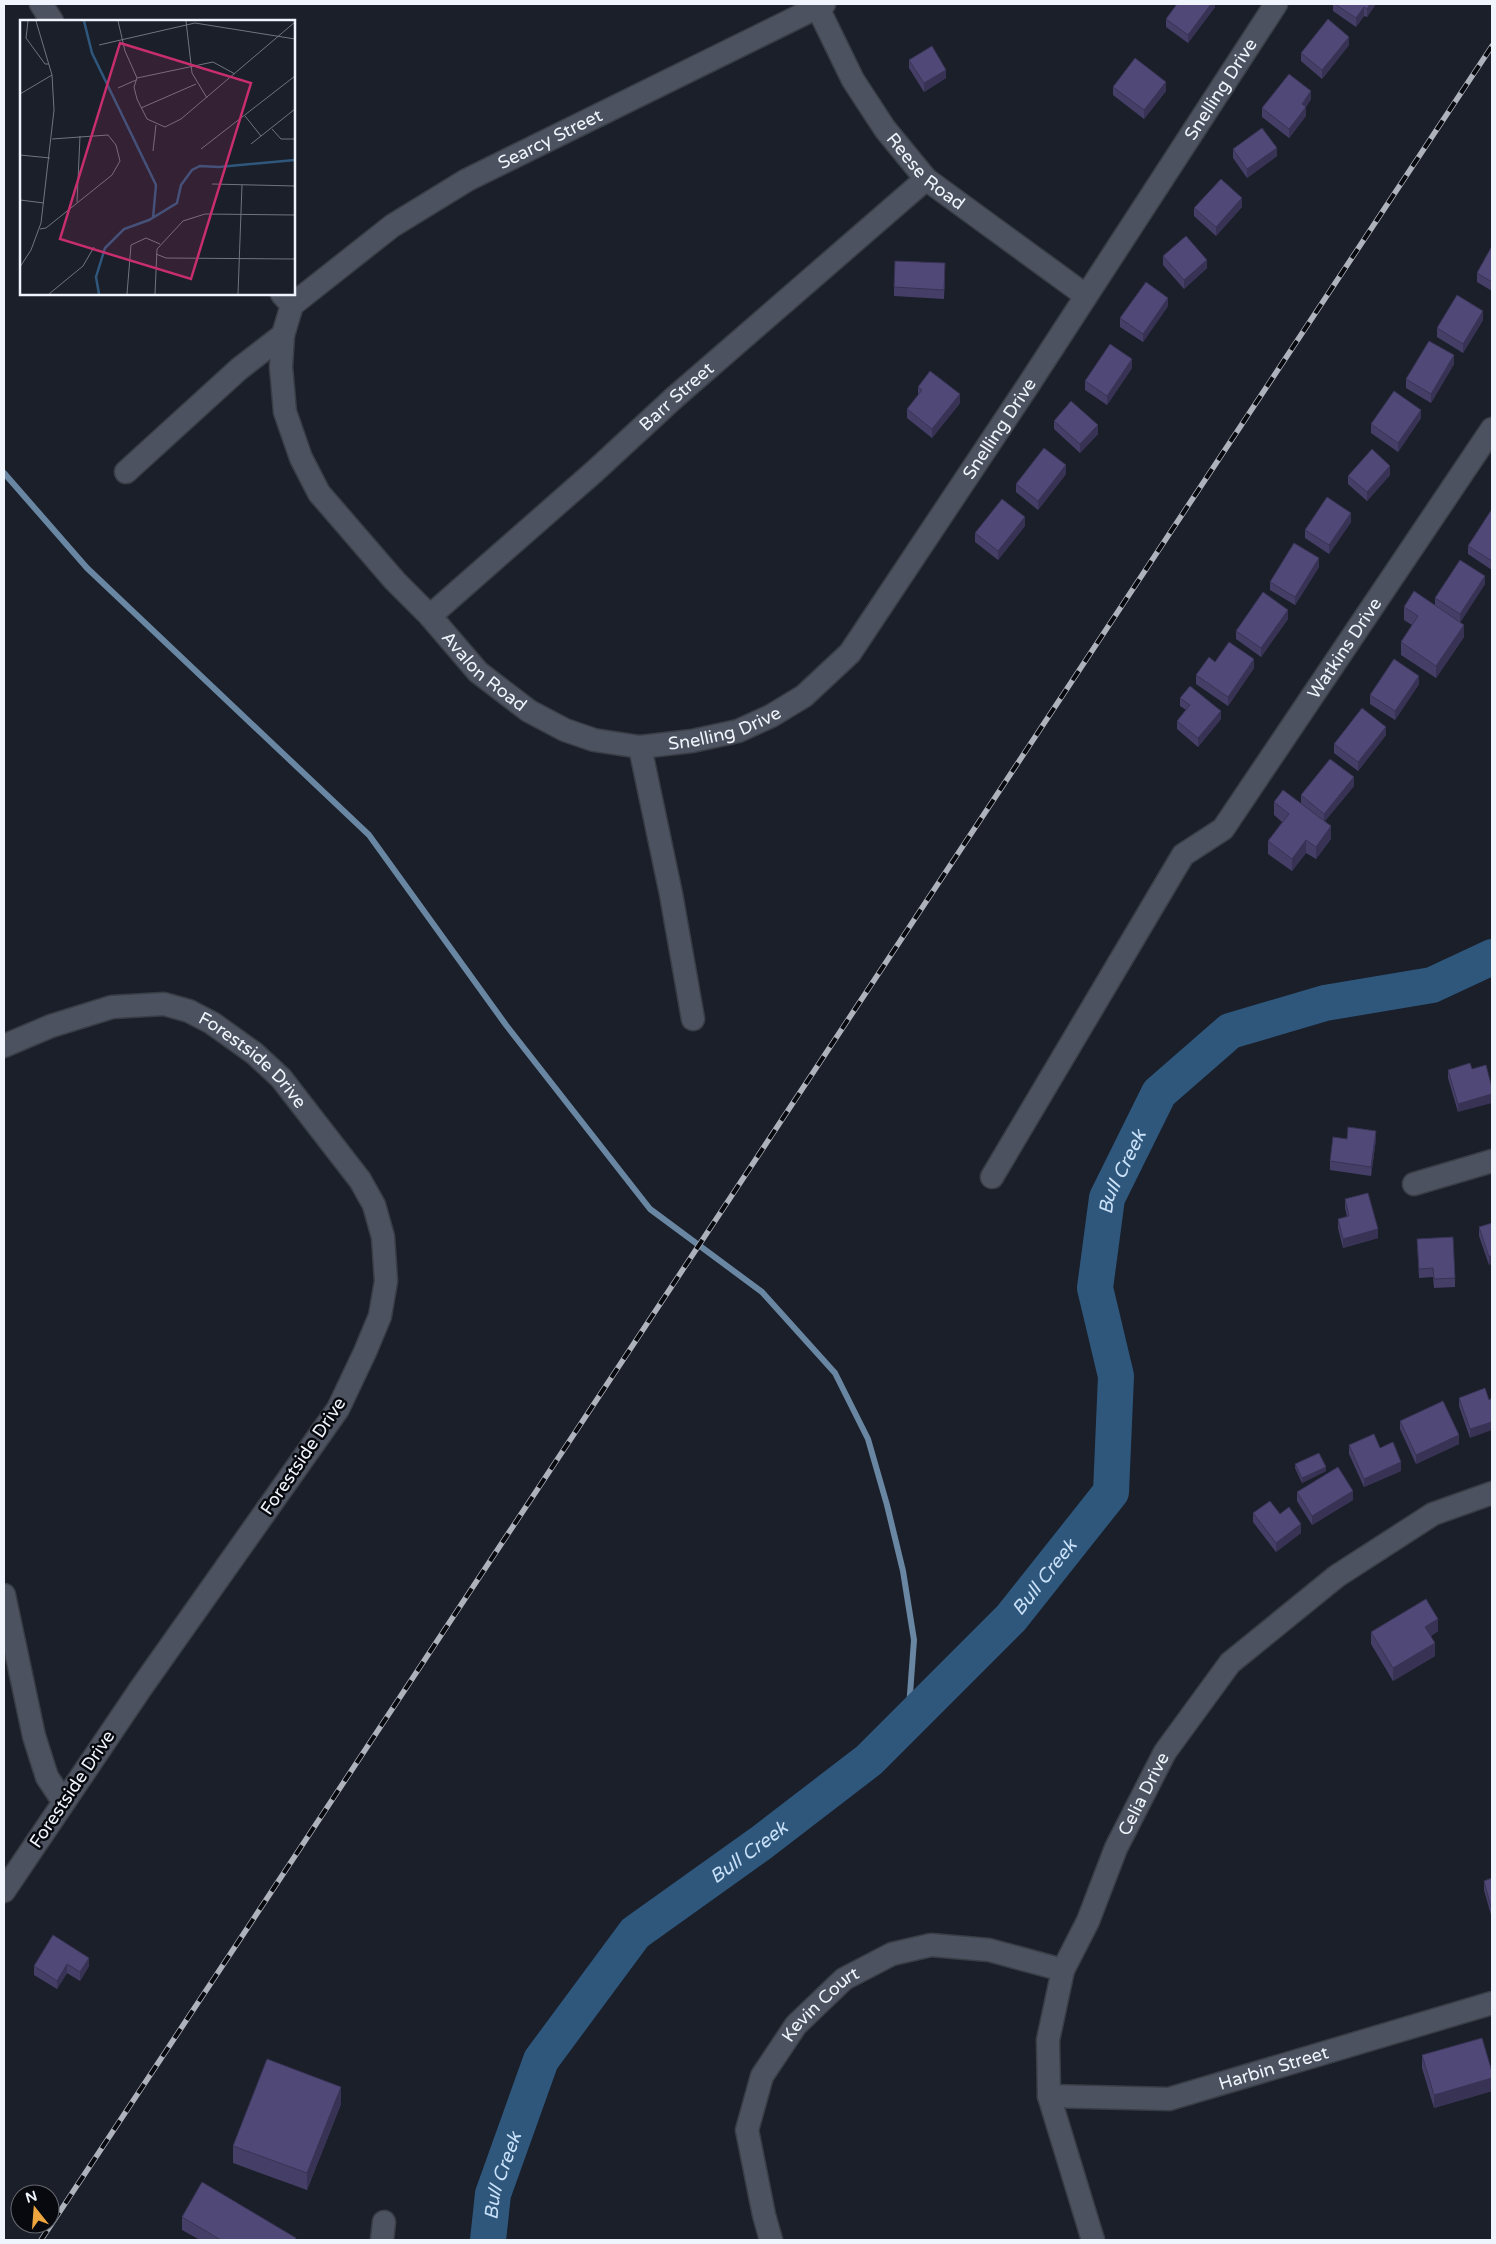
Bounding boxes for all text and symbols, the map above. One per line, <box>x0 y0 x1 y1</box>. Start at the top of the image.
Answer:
inset map <box>20 20 295 295</box>
street label: Snelling Drive <box>1179 34 1262 144</box>
street label: Searcy Street <box>494 104 606 174</box>
street label: Reese Road <box>882 128 969 215</box>
street label: Barr Street <box>635 357 718 436</box>
street label: Snelling Drive <box>958 374 1041 483</box>
street label: Watkins Drive <box>1303 593 1386 703</box>
street label: Avalon Road <box>437 627 531 716</box>
street label: Snelling Drive <box>667 702 785 755</box>
street label: Forestside Drive <box>195 1007 311 1113</box>
water label: Bull Creek <box>1095 1125 1152 1216</box>
street label: Forestside Drive <box>256 1393 350 1519</box>
water label: Bull Creek <box>1008 1534 1082 1620</box>
street label: Forestside Drive <box>25 1726 119 1852</box>
street label: Celia Drive <box>1113 1749 1174 1839</box>
water label: Bull Creek <box>706 1816 793 1888</box>
street label: Kevin Court <box>777 1962 863 2046</box>
street label: Harbin Street <box>1216 2041 1331 2095</box>
water label: Bull Creek <box>480 2128 527 2221</box>
north arrow <box>10 2184 60 2234</box>
text: N <box>23 2187 39 2207</box>

